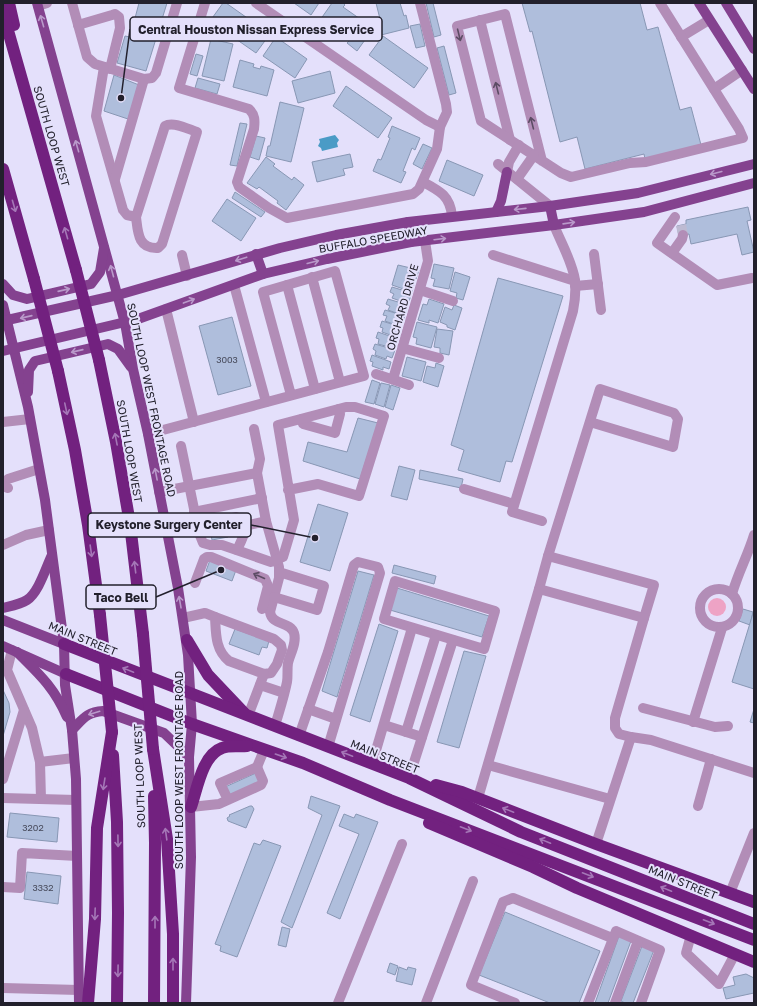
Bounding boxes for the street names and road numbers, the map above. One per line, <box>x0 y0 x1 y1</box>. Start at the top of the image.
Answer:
street label: SOUTH LOOP WEST <box>31 84 73 188</box>
street label: BUFFALO SPEEDWAY <box>318 223 428 255</box>
street label: ORCHARD DRIVE <box>383 262 421 352</box>
street label: SOUTH LOOP WEST FRONTAGE ROAD <box>125 302 179 498</box>
street label: SOUTH LOOP WEST <box>114 399 146 503</box>
street label: MAIN STREET <box>47 618 119 658</box>
street label: SOUTH LOOP WEST FRONTAGE ROAD <box>172 671 185 869</box>
street label: SOUTH LOOP WEST <box>131 724 147 828</box>
street label: MAIN STREET <box>349 736 421 776</box>
street label: MAIN STREET <box>647 862 719 902</box>

